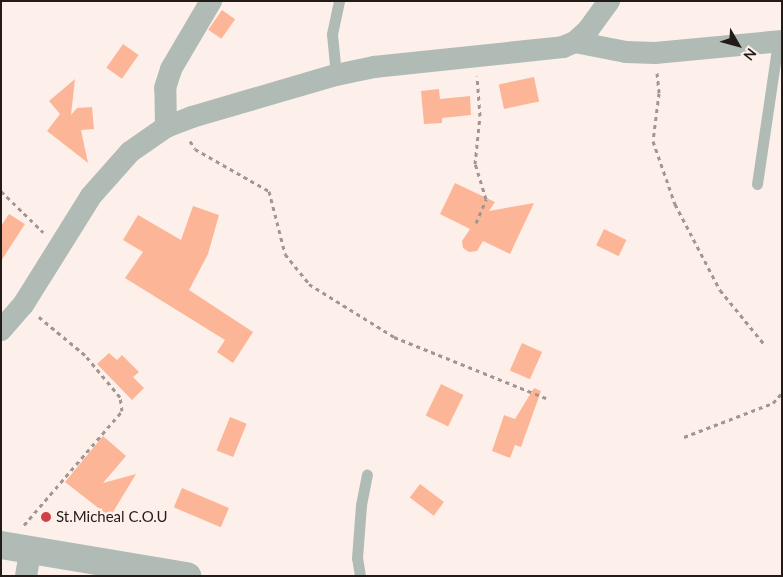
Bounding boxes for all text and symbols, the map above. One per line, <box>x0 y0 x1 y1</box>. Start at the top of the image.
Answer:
north arrow <box>713 20 763 70</box>
text: N <box>740 45 760 64</box>
place label: St.Micheal C.O.U <box>56 508 168 526</box>
marker: St.Micheal C.O.U <box>40 511 52 523</box>

